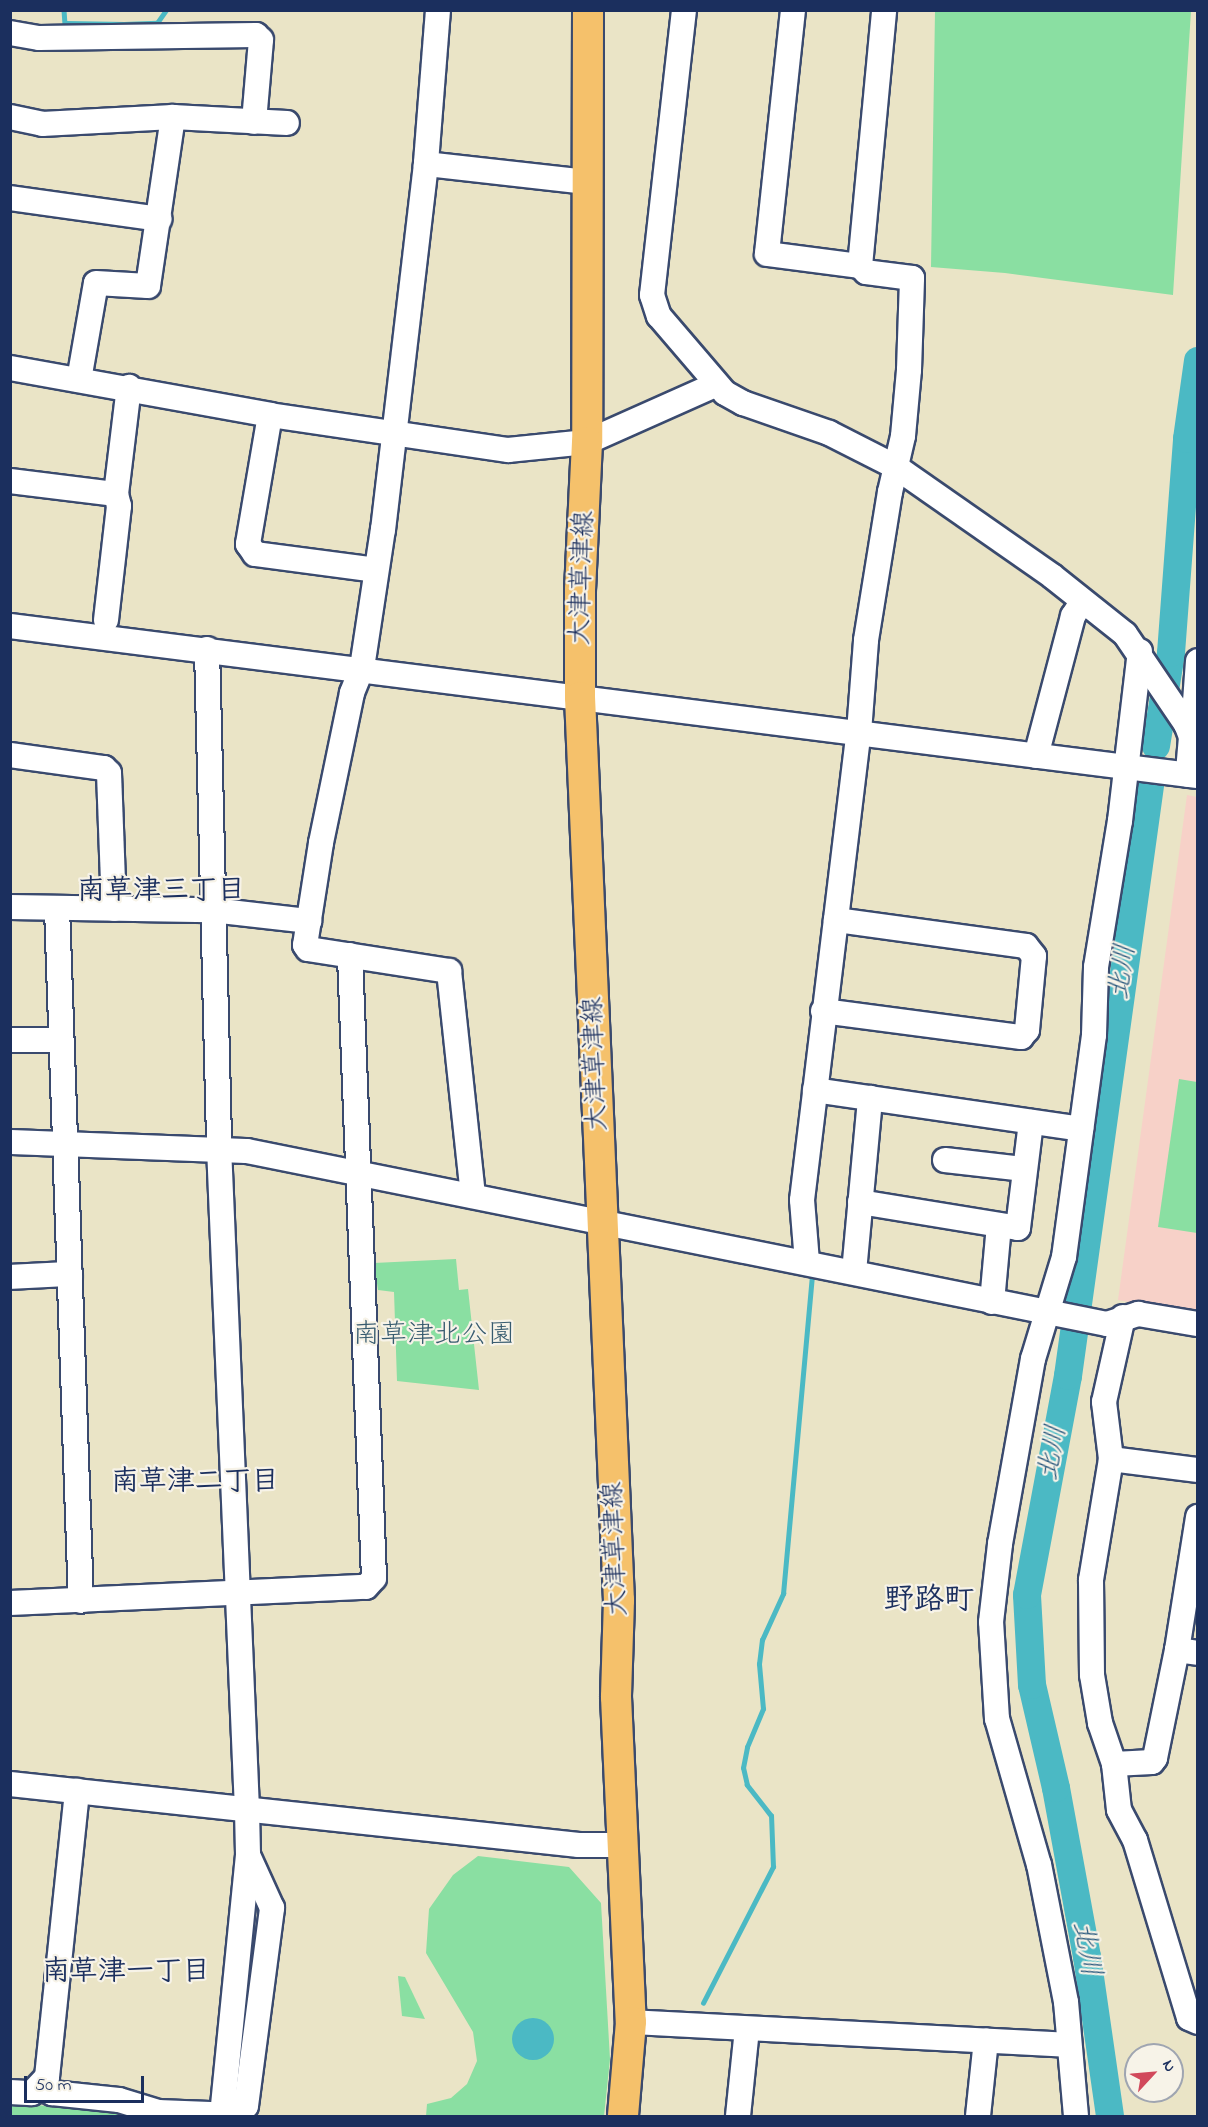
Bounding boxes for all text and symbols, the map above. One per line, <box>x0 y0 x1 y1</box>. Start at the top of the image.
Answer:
street label: 大津草津線 <box>564 510 602 646</box>
district label: 南草津三丁目 <box>77 875 245 909</box>
water label: 北川 <box>1103 942 1145 1002</box>
street label: 大津草津線 <box>577 996 615 1132</box>
park label: 南草津北公園 <box>353 1320 515 1352</box>
water label: 北川 <box>1033 1423 1075 1483</box>
district label: 南草津二丁目 <box>111 1466 279 1500</box>
street label: 大津草津線 <box>597 1481 635 1617</box>
district label: 野路町 <box>884 1583 974 1619</box>
water label: 北川 <box>1064 1919 1106 1979</box>
district label: 南草津一丁目 <box>42 1956 210 1990</box>
north arrow <box>1124 2043 1184 2103</box>
text: N <box>1155 2056 1182 2076</box>
scale bar <box>27 2064 147 2102</box>
text: 50 m <box>35 2073 72 2099</box>

